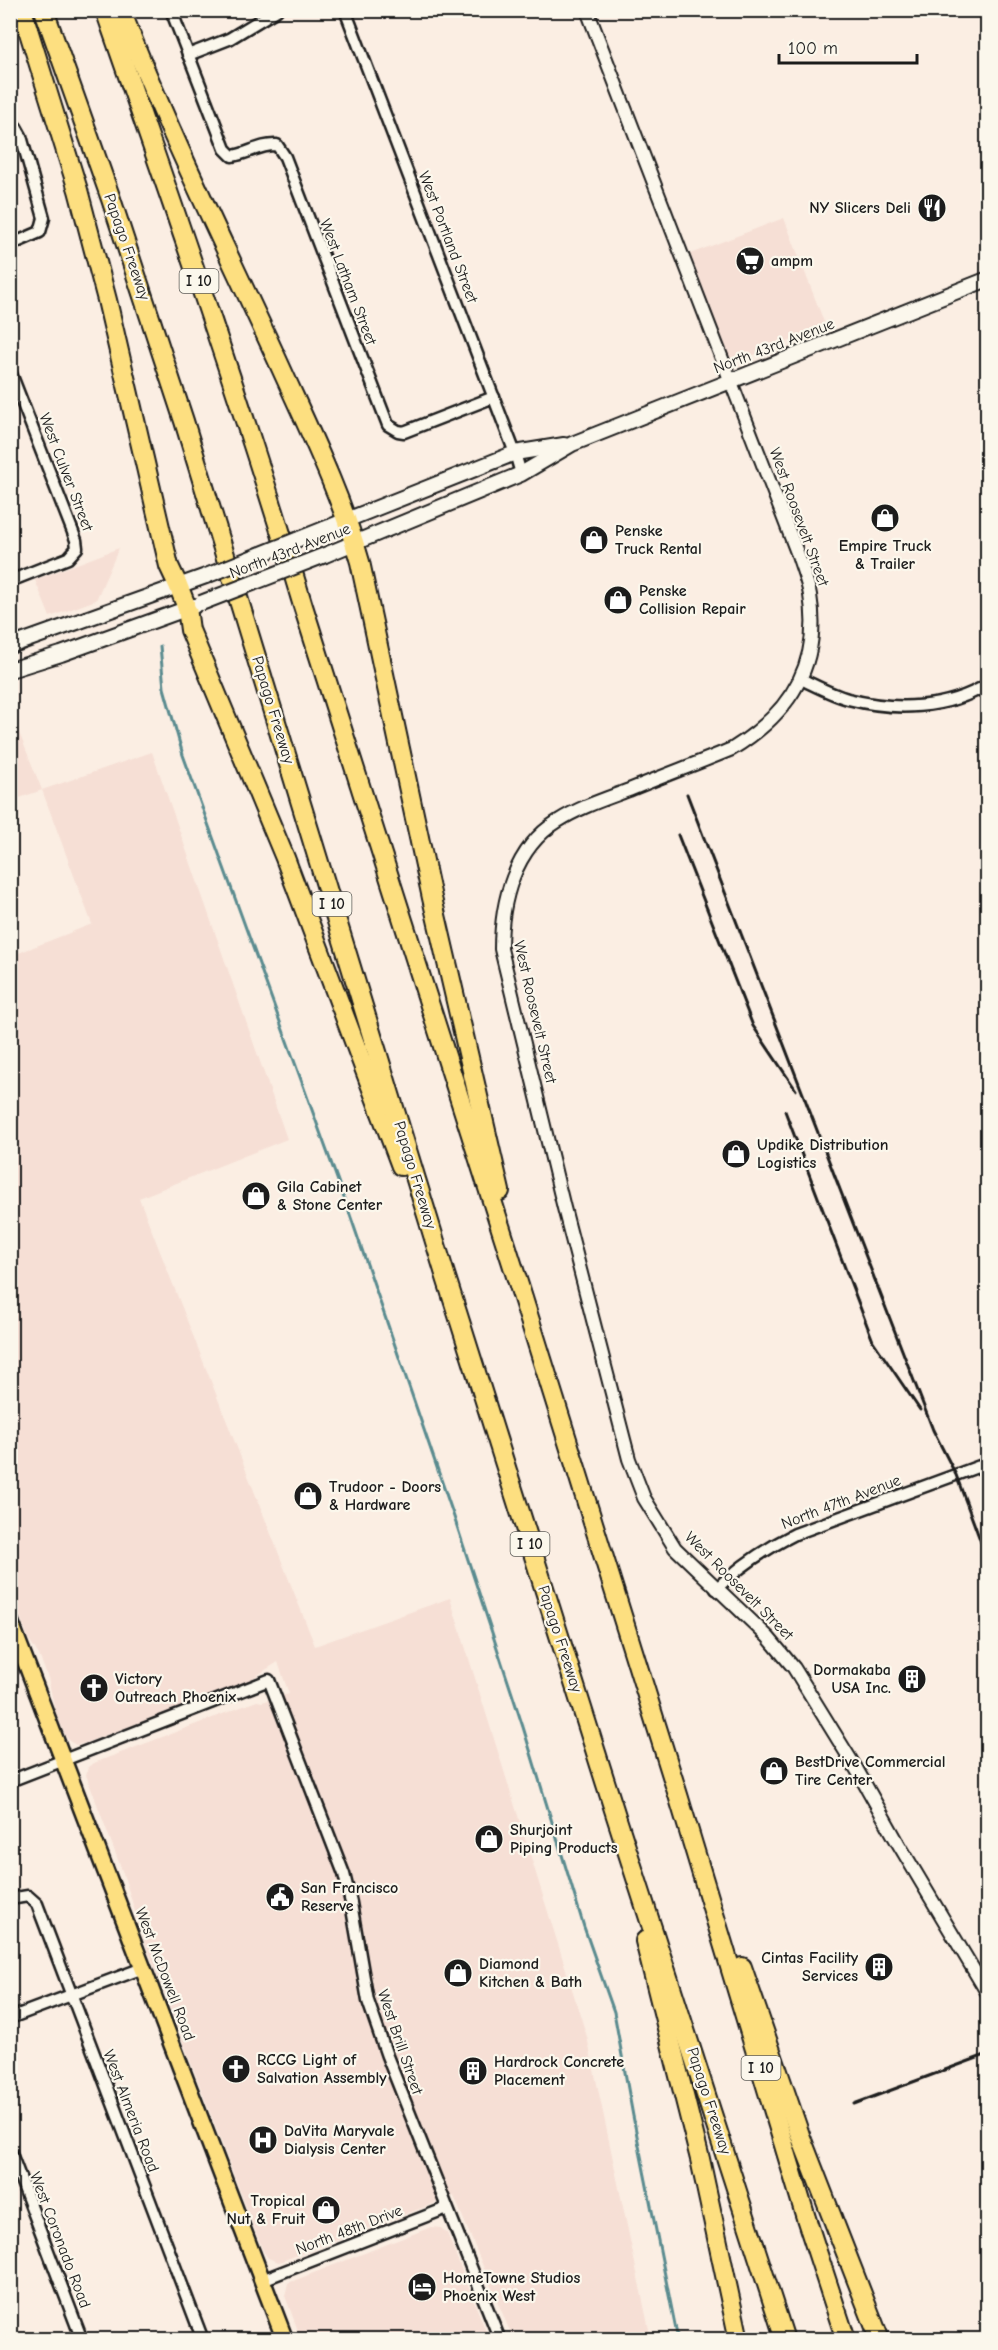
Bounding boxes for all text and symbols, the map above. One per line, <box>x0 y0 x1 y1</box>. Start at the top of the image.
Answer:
scale bar <box>779 27 917 65</box>
text: 100 m <box>788 38 838 59</box>
street label: West Portland Street <box>415 169 482 306</box>
street label: Papago Freeway <box>100 191 154 303</box>
restaurant icon: NY Slicers Deli <box>916 192 948 224</box>
place label: NY Slicers Deli <box>809 199 911 217</box>
street label: West Latham Street <box>316 216 380 348</box>
supermarket icon: ampm <box>734 245 766 277</box>
place label: ampm <box>771 252 813 270</box>
road number: I 10 <box>180 269 218 293</box>
street label: North 43rd Avenue <box>711 315 837 377</box>
street label: West Culver Street <box>35 410 97 534</box>
street label: West Roosevelt Street <box>766 445 833 589</box>
shop icon: Empire Truck & Trailer <box>869 502 901 534</box>
street label: North 43rd Avenue <box>227 520 353 582</box>
place label: Penske Truck Rental <box>615 522 702 558</box>
shop icon: Penske Truck Rental <box>578 524 610 556</box>
place label: Empire Truck & Trailer <box>839 537 931 573</box>
place label: Penske Collision Repair <box>639 582 746 618</box>
shop icon: Penske Collision Repair <box>602 584 634 616</box>
street label: Papago Freeway <box>248 654 298 767</box>
road number: I 10 <box>312 892 352 916</box>
street label: West Roosevelt Street <box>510 939 560 1086</box>
street label: Papago Freeway <box>390 1119 440 1232</box>
place label: Updike Distribution Logistics <box>757 1136 888 1172</box>
shop icon: Updike Distribution Logistics <box>720 1138 752 1170</box>
place label: Gila Cabinet & Stone Center <box>277 1178 383 1214</box>
shop icon: Gila Cabinet & Stone Center <box>240 1180 272 1212</box>
street label: North 47th Avenue <box>779 1471 903 1533</box>
place label: Trudoor - Doors & Hardware <box>329 1478 441 1514</box>
shop icon: Trudoor - Doors & Hardware <box>292 1480 324 1512</box>
street label: West Roosevelt Street <box>681 1528 797 1644</box>
road number: I 10 <box>510 1532 550 1556</box>
street label: Papago Freeway <box>534 1583 586 1696</box>
place label: Dormakaba USA Inc. <box>813 1661 891 1697</box>
building icon: Dormakaba USA Inc. <box>896 1663 928 1695</box>
place label: Victory Outreach Phoenix <box>115 1670 236 1706</box>
church icon: Victory Outreach Phoenix <box>78 1672 110 1704</box>
place label: BestDrive Commercial Tire Center <box>795 1753 946 1789</box>
shop icon: BestDrive Commercial Tire Center <box>758 1755 790 1787</box>
place label: Shurjoint Piping Products <box>510 1821 618 1857</box>
shop icon: Shurjoint Piping Products <box>473 1823 505 1855</box>
place label: San Francisco Reserve <box>301 1879 398 1915</box>
public building icon: San Francisco Reserve <box>264 1881 296 1913</box>
street label: West McDowell Road <box>131 1905 199 2043</box>
place label: Cintas Facility Services <box>761 1949 859 1985</box>
building icon: Cintas Facility Services <box>863 1951 895 1983</box>
place label: Diamond Kitchen & Bath <box>479 1955 582 1991</box>
shop icon: Diamond Kitchen & Bath <box>442 1957 474 1989</box>
street label: West Brill Street <box>374 1987 427 2097</box>
street label: Papago Freeway <box>683 2045 735 2158</box>
street label: West Almeria Road <box>99 2047 163 2175</box>
place label: RCCG Light of Salvation Assembly <box>257 2051 387 2087</box>
church icon: RCCG Light of Salvation Assembly <box>220 2053 252 2085</box>
place label: Hardrock Concrete Placement <box>494 2053 624 2089</box>
building icon: Hardrock Concrete Placement <box>457 2055 489 2087</box>
road number: I 10 <box>742 2056 780 2080</box>
place label: DaVita Maryvale Dialysis Center <box>284 2122 395 2158</box>
hospital icon: DaVita Maryvale Dialysis Center <box>247 2124 279 2156</box>
street label: West Coronado Road <box>26 2169 94 2311</box>
place label: Tropical Nut & Fruit <box>226 2192 306 2228</box>
shop icon: Tropical Nut & Fruit <box>310 2194 342 2226</box>
street label: North 48th Drive <box>293 2201 405 2259</box>
place label: HomeTowne Studios Phoenix West <box>443 2269 581 2305</box>
hotel icon: HomeTowne Studios Phoenix West <box>406 2271 438 2303</box>

